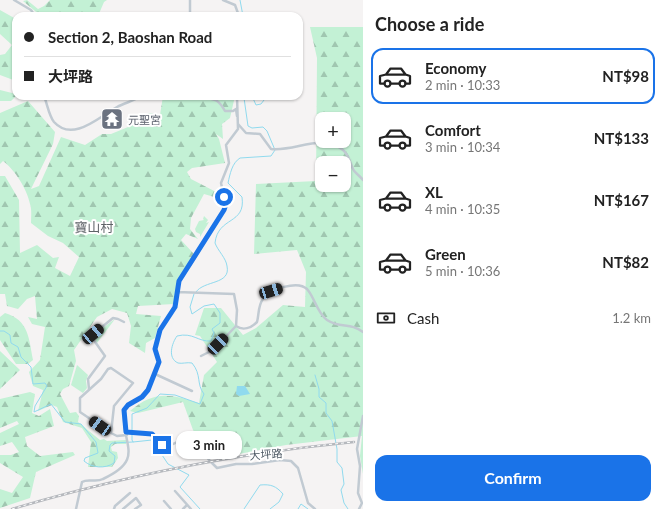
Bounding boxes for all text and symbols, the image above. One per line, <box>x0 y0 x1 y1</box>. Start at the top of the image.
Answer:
text: Choose a ride <box>375 13 484 35</box>
text: Section 2, Baoshan Road <box>48 28 212 46</box>
icon: car <box>377 58 413 94</box>
text: Economy <box>425 59 486 77</box>
text: 大坪路 <box>48 67 93 85</box>
text: NT$98 <box>602 67 649 85</box>
text: 2 min · 10:33 <box>425 77 500 93</box>
temple icon: 元聖宮 <box>99 106 125 132</box>
map controls <box>315 112 351 192</box>
button: + <box>315 112 351 148</box>
place label: 元聖宮 <box>128 113 161 126</box>
icon: car <box>377 120 413 156</box>
text: Comfort <box>425 121 481 139</box>
text: NT$133 <box>594 129 649 147</box>
text: 3 min · 10:34 <box>425 139 500 155</box>
button: − <box>315 156 351 192</box>
icon: car <box>377 182 413 218</box>
text: XL <box>425 183 443 201</box>
route start <box>215 188 233 206</box>
text: NT$167 <box>594 191 649 209</box>
text: 4 min · 10:35 <box>425 201 500 217</box>
district label: 寶山村 <box>74 219 114 235</box>
icon: car <box>377 244 413 280</box>
text: Green <box>425 245 466 263</box>
text: NT$82 <box>602 253 649 271</box>
text: 5 min · 10:36 <box>425 263 500 279</box>
car <box>258 282 284 300</box>
icon: cash <box>375 307 397 329</box>
text: Cash <box>407 309 439 327</box>
text: 1.2 km <box>612 310 651 326</box>
car <box>80 322 106 346</box>
car <box>205 331 231 357</box>
car <box>87 414 113 438</box>
callout: 3 min <box>176 431 242 459</box>
route end <box>153 436 171 454</box>
text: 3 min <box>193 437 225 453</box>
street label: 大坪路 <box>249 446 283 462</box>
button: Confirm <box>375 455 651 501</box>

